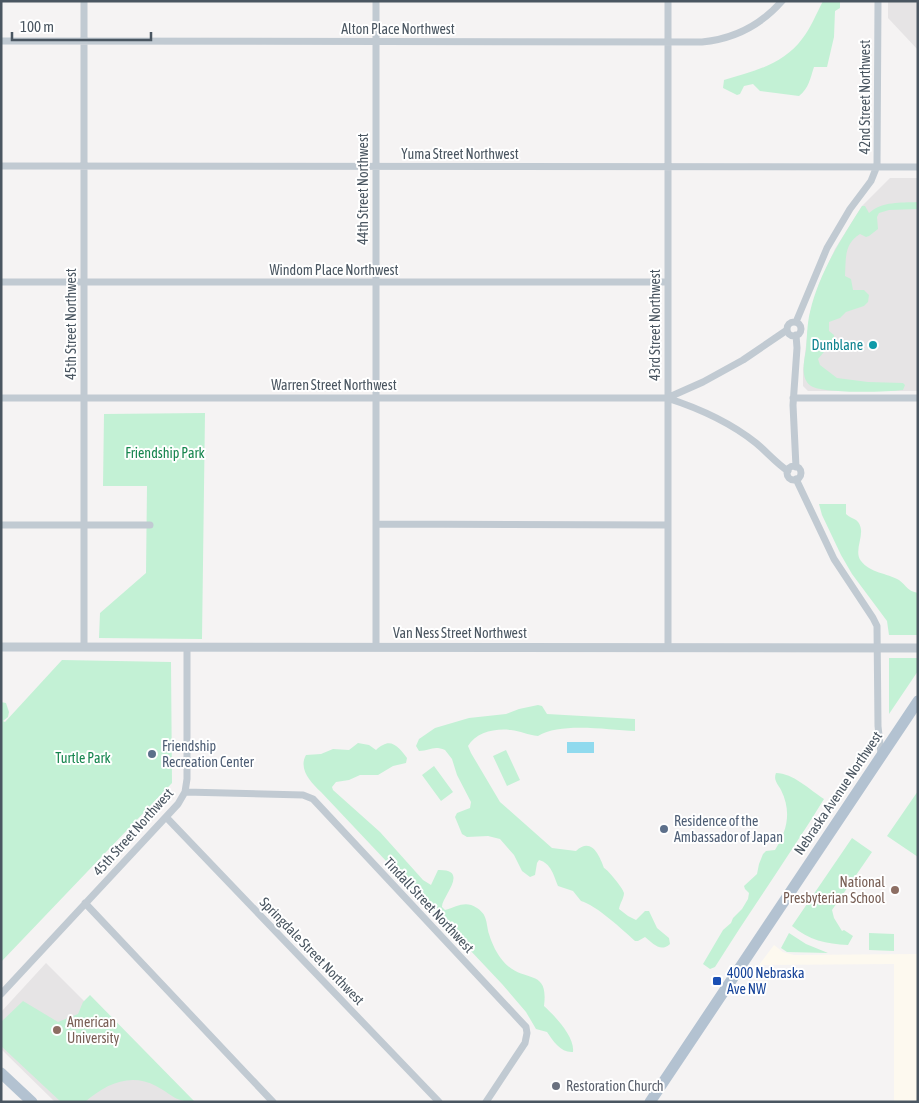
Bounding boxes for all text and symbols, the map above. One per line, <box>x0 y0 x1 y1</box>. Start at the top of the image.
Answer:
scale bar <box>12 10 151 42</box>
text: 100 m <box>20 18 54 35</box>
street label: Alton Place Northwest <box>341 21 455 37</box>
street label: 42nd Street Northwest <box>857 40 873 154</box>
street label: 44th Street Northwest <box>355 133 371 245</box>
street label: Yuma Street Northwest <box>401 146 519 162</box>
street label: Windom Place Northwest <box>269 262 399 278</box>
street label: 45th Street Northwest <box>63 268 79 380</box>
street label: 43rd Street Northwest <box>647 269 663 381</box>
place label: Dunblane <box>812 337 863 353</box>
marker: Dunblane <box>867 339 879 351</box>
street label: Warren Street Northwest <box>271 377 397 393</box>
park label: Friendship Park <box>125 445 205 461</box>
street label: Van Ness Street Northwest <box>393 625 527 641</box>
street label: Nebraska Avenue Northwest <box>791 728 885 858</box>
place label: Friendship Recreation Center <box>162 738 255 770</box>
marker: Friendship Recreation Center <box>146 748 158 760</box>
park label: Turtle Park <box>55 750 111 766</box>
street label: 45th Street Northwest <box>90 785 176 879</box>
place label: Residence of the Ambassador of Japan <box>674 813 783 845</box>
marker: Residence of the Ambassador of Japan <box>658 823 670 835</box>
street label: Tindall Street Northwest <box>381 854 477 956</box>
place label: National Presbyterian School <box>783 874 885 906</box>
marker: National Presbyterian School <box>889 884 901 896</box>
street label: Springdale Street Northwest <box>256 894 368 1008</box>
place label: 4000 Nebraska Ave NW <box>727 965 804 997</box>
marker: 4000 Nebraska Ave NW <box>711 975 723 987</box>
place label: American University <box>67 1014 120 1046</box>
marker: American University <box>51 1024 63 1036</box>
place label: Restoration Church <box>566 1078 664 1094</box>
marker: Restoration Church <box>550 1080 562 1092</box>

